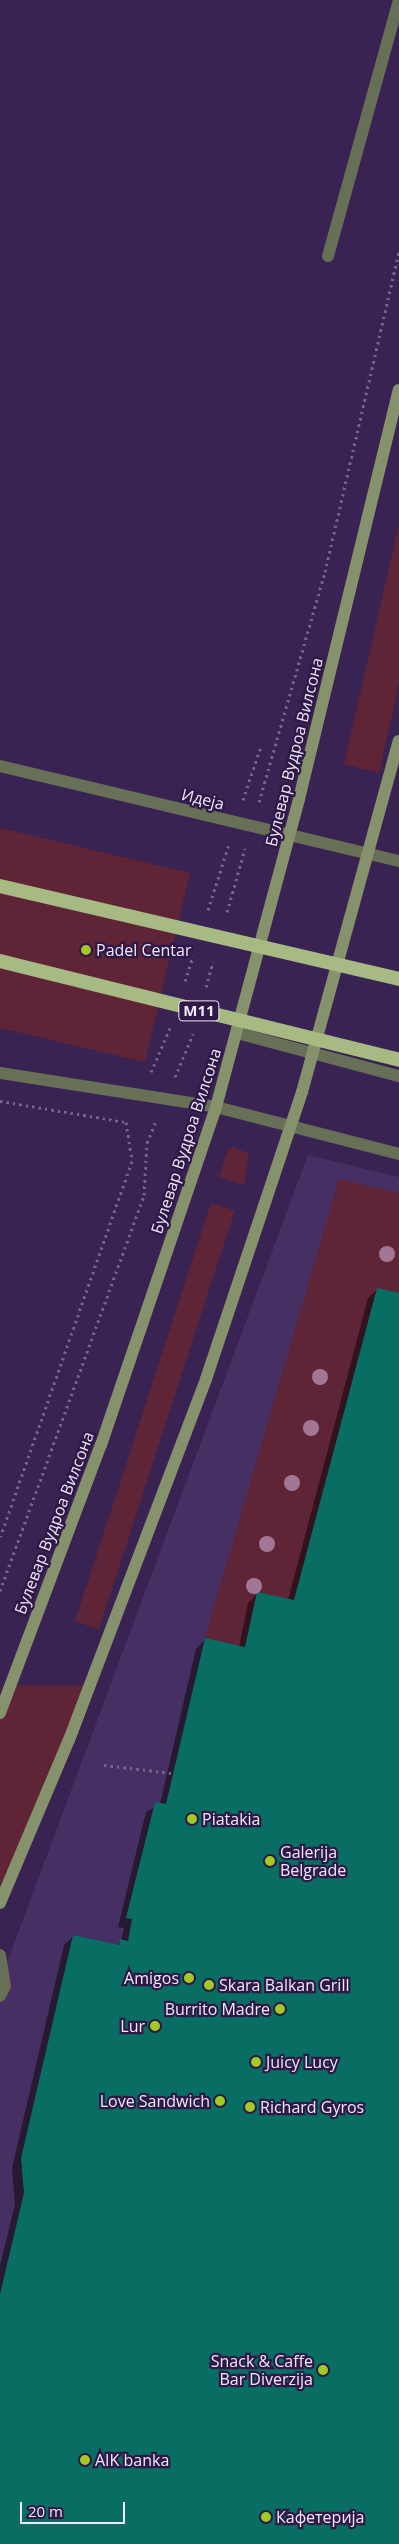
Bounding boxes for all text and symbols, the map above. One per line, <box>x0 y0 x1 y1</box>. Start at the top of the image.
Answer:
street label: Булевар Вудроа Вилсона <box>261 656 327 848</box>
street label: Идеја <box>180 784 226 814</box>
place label: Padel Centar <box>96 940 191 960</box>
marker: Padel Centar <box>80 944 92 956</box>
road number: M11 <box>178 998 220 1024</box>
street label: Булевар Вудроа Вилсона <box>147 1046 225 1236</box>
street label: Булевар Вудроа Вилсона <box>10 1429 98 1617</box>
place label: Piatakia <box>202 1809 260 1829</box>
marker: Piatakia <box>186 1813 198 1825</box>
place label: Galerija Belgrade <box>280 1842 346 1880</box>
marker: Galerija Belgrade <box>264 1855 276 1867</box>
place label: Amigos <box>124 1968 179 1988</box>
marker: Amigos <box>183 1972 195 1984</box>
place label: Skara Balkan Grill <box>219 1975 349 1995</box>
marker: Skara Balkan Grill <box>203 1979 215 1991</box>
place label: Burrito Madre <box>165 1999 270 2019</box>
marker: Burrito Madre <box>274 2003 286 2015</box>
place label: Lur <box>120 2016 145 2036</box>
marker: Lur <box>149 2020 161 2032</box>
place label: Juicy Lucy <box>266 2052 338 2072</box>
marker: Juicy Lucy <box>250 2056 262 2068</box>
place label: Love Sandwich <box>100 2091 210 2111</box>
marker: Love Sandwich <box>214 2095 226 2107</box>
place label: Richard Gyros <box>260 2097 364 2117</box>
marker: Richard Gyros <box>244 2101 256 2113</box>
place label: Snack & Caffe Bar Diverzija <box>211 2351 313 2389</box>
marker: Snack & Caffe Bar Diverzija <box>317 2364 329 2376</box>
place label: AIK banka <box>95 2450 169 2470</box>
marker: AIK banka <box>79 2454 91 2466</box>
scale bar <box>22 2492 128 2524</box>
text: 20 m <box>28 2501 63 2521</box>
place label: Кафетерија <box>276 2507 364 2527</box>
marker: Кафетерија <box>260 2511 272 2523</box>

